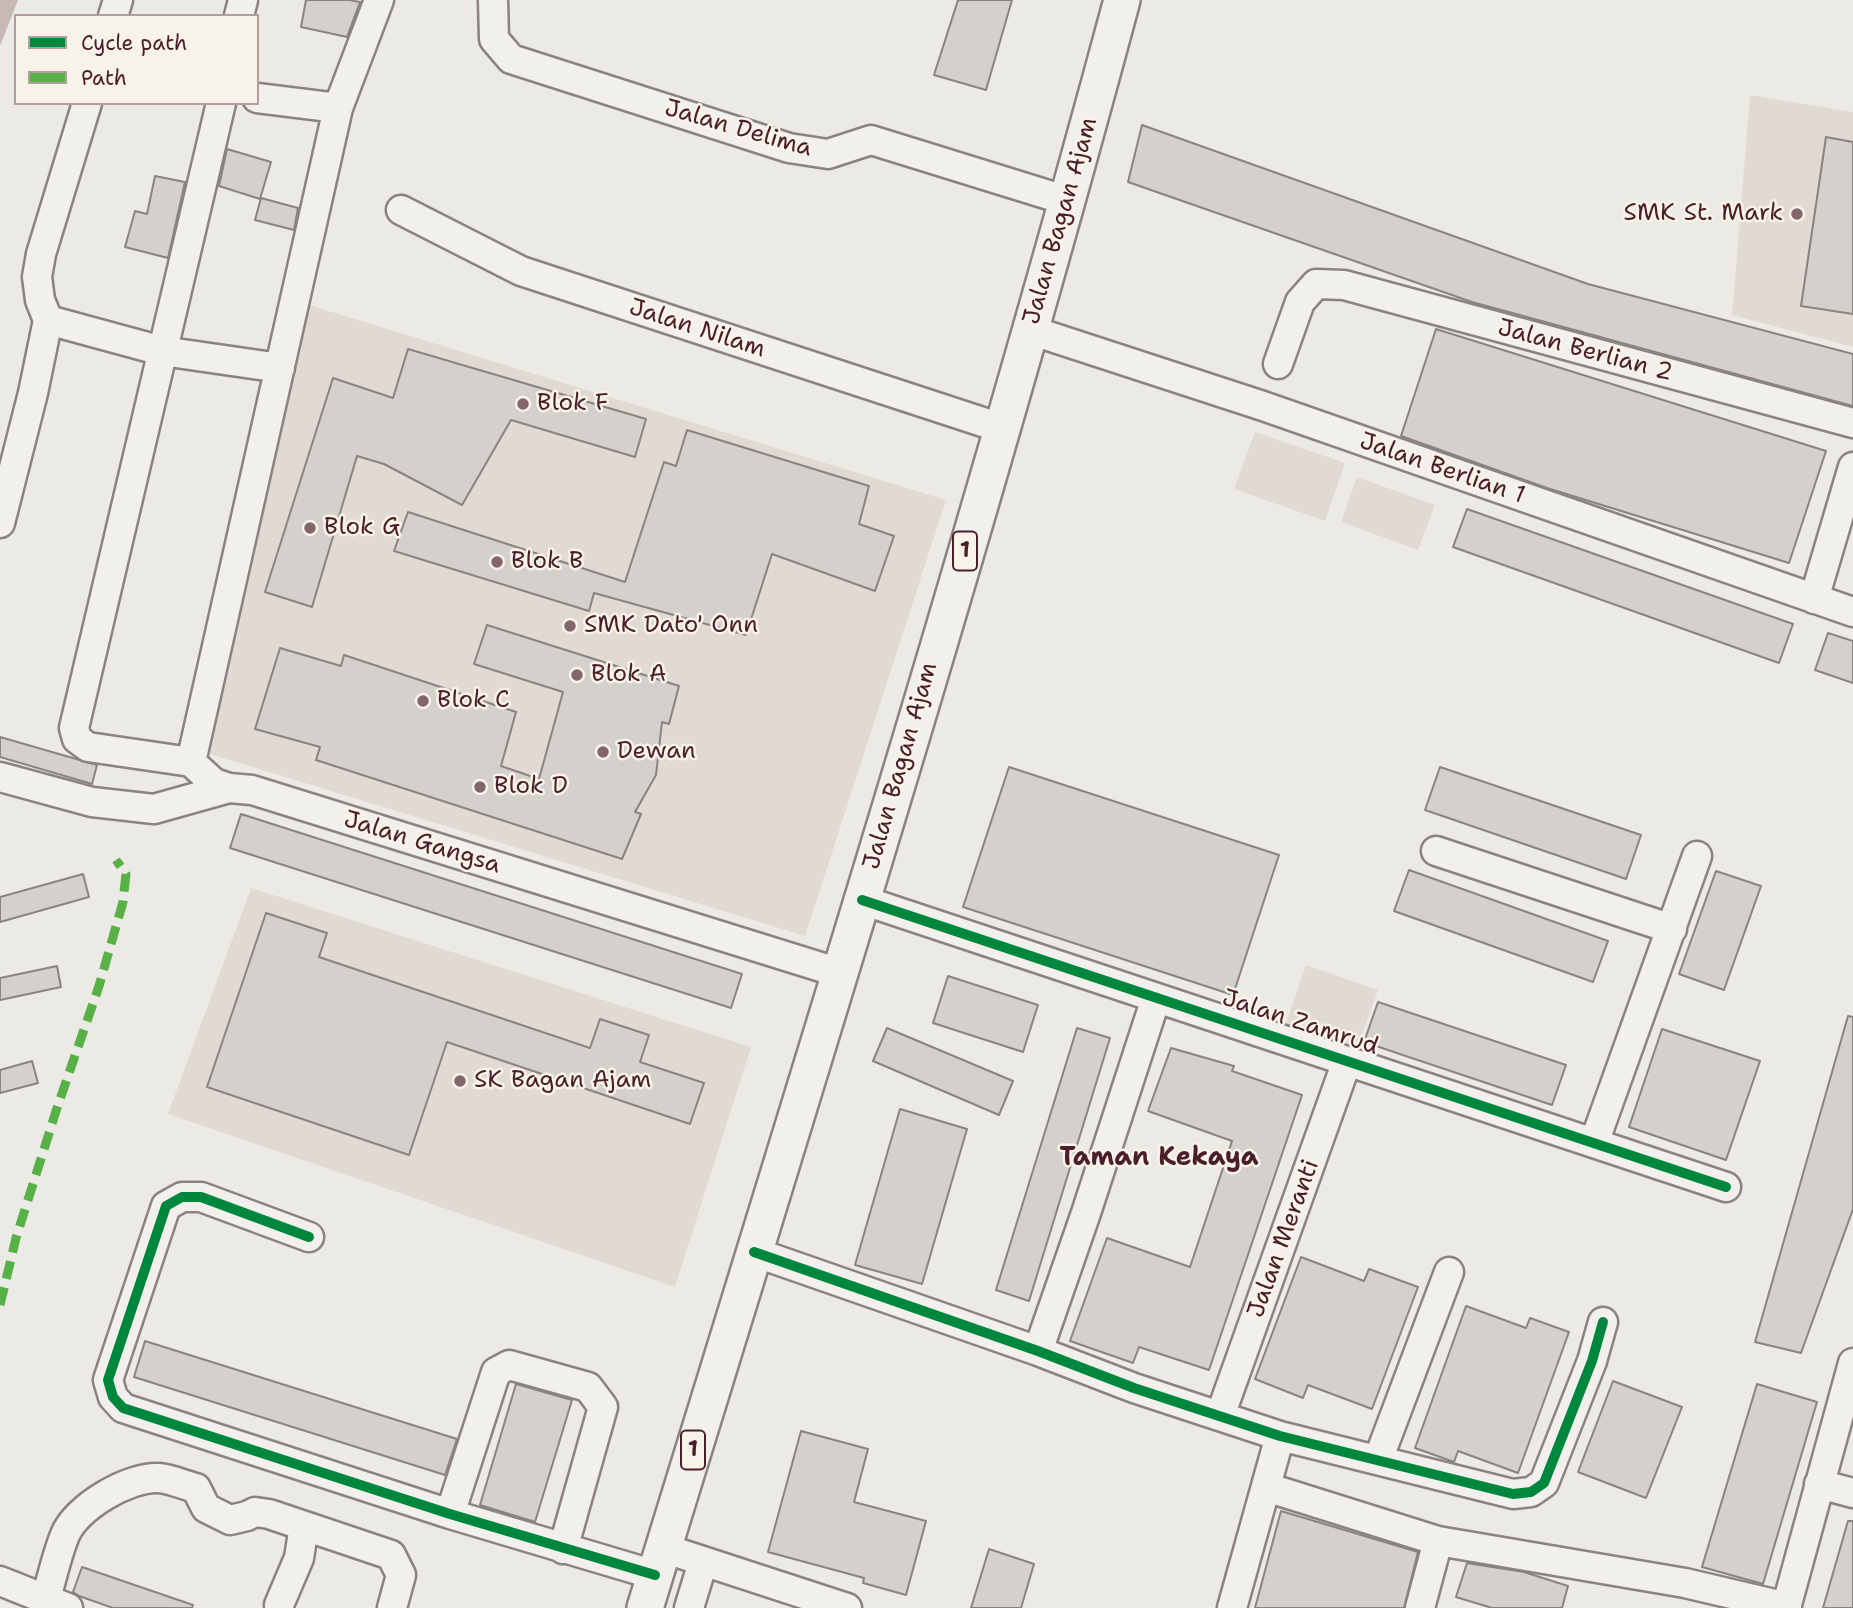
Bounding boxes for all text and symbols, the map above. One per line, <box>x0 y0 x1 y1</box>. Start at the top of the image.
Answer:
legend <box>14 14 259 105</box>
text: Cycle path <box>81 29 187 57</box>
text: Path <box>81 64 127 92</box>
street label: Jalan Delima <box>661 94 815 164</box>
street label: Jalan Bagan Ajam <box>1018 114 1104 328</box>
place label: SMK St. Mark <box>1624 200 1783 228</box>
marker: SMK St. Mark <box>1789 206 1805 222</box>
street label: Jalan Nilam <box>625 293 769 365</box>
street label: Jalan Berlian 2 <box>1494 314 1676 388</box>
place label: Blok F <box>537 390 609 418</box>
marker: Blok F <box>515 396 531 412</box>
street label: Jalan Berlian 1 <box>1356 427 1528 511</box>
place label: Blok G <box>324 514 400 542</box>
marker: Blok G <box>302 520 318 536</box>
road number: 1 <box>953 531 977 570</box>
place label: Blok B <box>511 548 583 576</box>
marker: Blok B <box>489 554 505 570</box>
place label: SMK Dato' Onn <box>584 612 758 640</box>
marker: SMK Dato' Onn <box>562 618 578 634</box>
street label: Jalan Bagan Ajam <box>858 659 944 873</box>
place label: Blok A <box>591 661 666 689</box>
marker: Blok A <box>569 667 585 683</box>
place label: Blok C <box>437 687 510 715</box>
marker: Blok C <box>415 693 431 709</box>
place label: Dewan <box>617 738 696 766</box>
marker: Dewan <box>595 744 611 760</box>
place label: Blok D <box>494 773 568 801</box>
marker: Blok D <box>472 779 488 795</box>
street label: Jalan Gangsa <box>340 805 504 881</box>
street label: Jalan Zamrud <box>1218 984 1382 1062</box>
place label: SK Bagan Ajam <box>474 1067 651 1095</box>
marker: SK Bagan Ajam <box>452 1073 468 1089</box>
district label: Taman Kekaya <box>1059 1142 1259 1174</box>
street label: Jalan Meranti <box>1242 1156 1326 1322</box>
road number: 1 <box>681 1430 705 1470</box>

